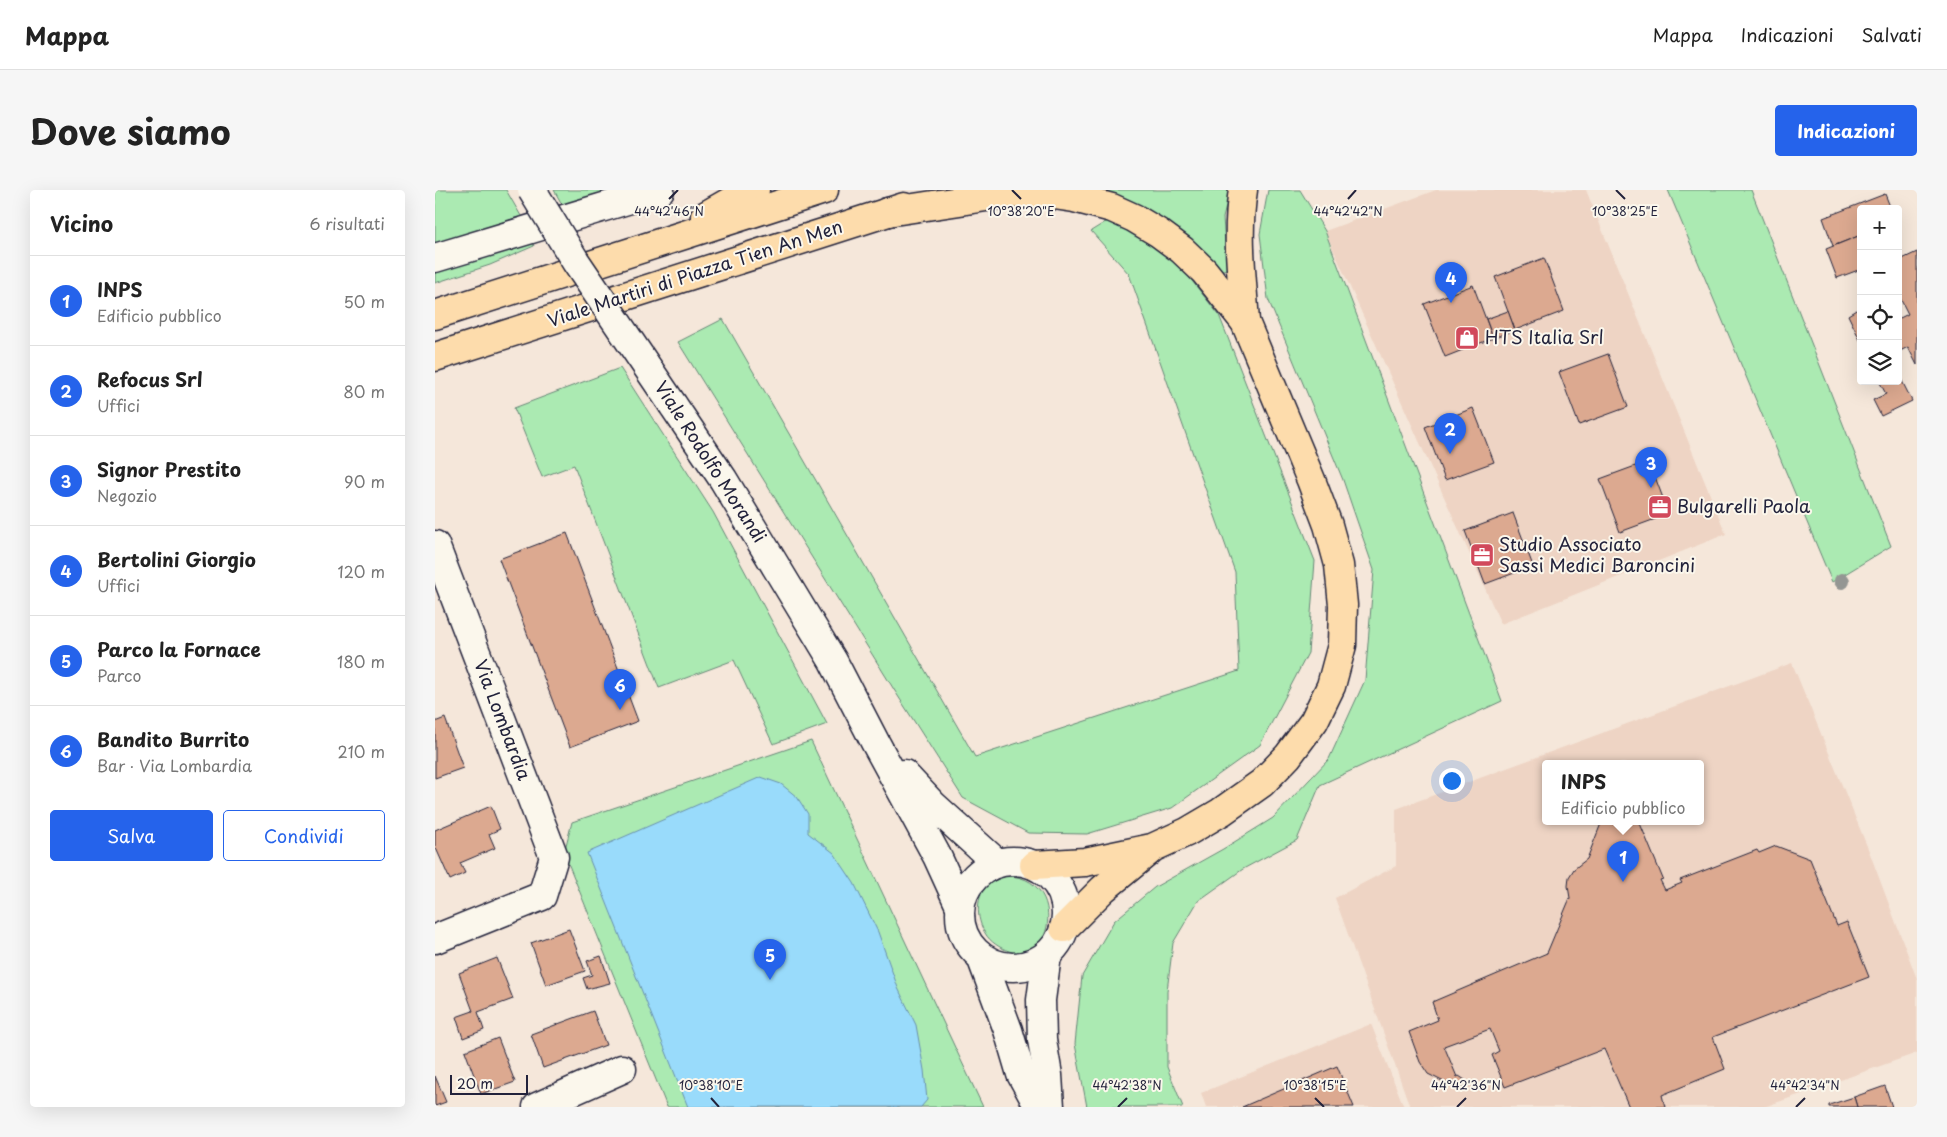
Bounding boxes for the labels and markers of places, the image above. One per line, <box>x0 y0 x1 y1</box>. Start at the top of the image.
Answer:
pin: 4 <box>1435 262 1467 303</box>
place label: HTS Italia Srl <box>1485 323 1604 350</box>
shop icon: HTS Italia Srl <box>1454 325 1480 351</box>
pin: 2 <box>1434 413 1466 454</box>
pin: 3 <box>1635 447 1667 488</box>
place label: Bulgarelli Paola <box>1677 492 1811 519</box>
office icon: Bulgarelli Paola <box>1647 494 1673 520</box>
place label: Studio Associato Sassi Medici Baroncini <box>1499 530 1695 578</box>
office icon: Studio Associato Sassi Medici Baroncini <box>1469 542 1495 568</box>
pin: 6 <box>604 669 636 710</box>
pin: 1 <box>1607 841 1639 882</box>
pin: 5 <box>754 939 786 980</box>

